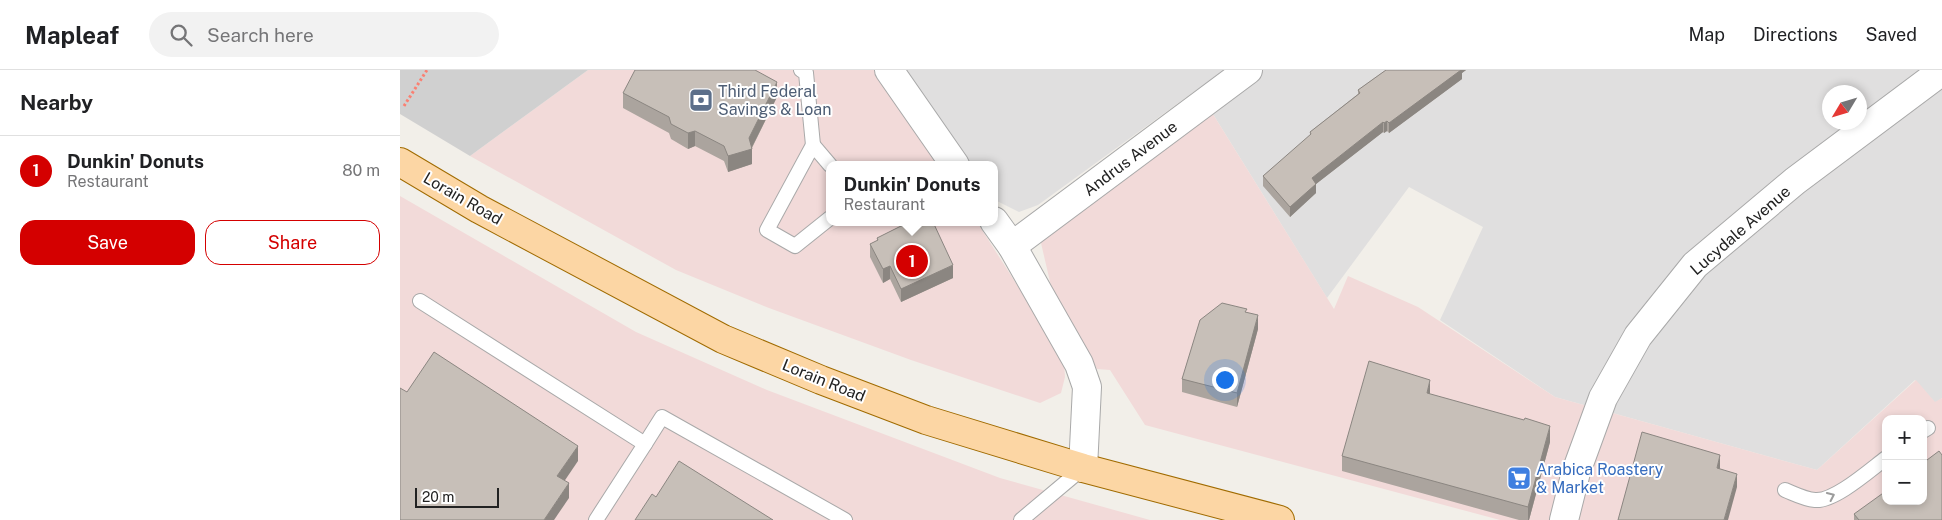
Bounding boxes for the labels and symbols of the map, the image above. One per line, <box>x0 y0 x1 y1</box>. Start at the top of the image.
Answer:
place label: Third Federal Savings & Loan <box>718 82 831 119</box>
north arrow <box>1822 85 1867 130</box>
bank icon: Third Federal Savings & Loan <box>688 87 714 113</box>
street label: Andrus Avenue <box>1080 117 1181 200</box>
street label: Lorain Road <box>420 168 506 229</box>
street label: Lucydale Avenue <box>1686 182 1794 279</box>
pin: 1 <box>896 242 928 280</box>
street label: Lorain Road <box>780 355 868 406</box>
your location <box>1212 367 1238 393</box>
place label: Arabica Roastery & Market <box>1536 460 1664 497</box>
supermarket icon: Arabica Roastery & Market <box>1506 465 1532 491</box>
scale bar <box>415 485 499 508</box>
one-way arrow <box>1826 491 1835 502</box>

